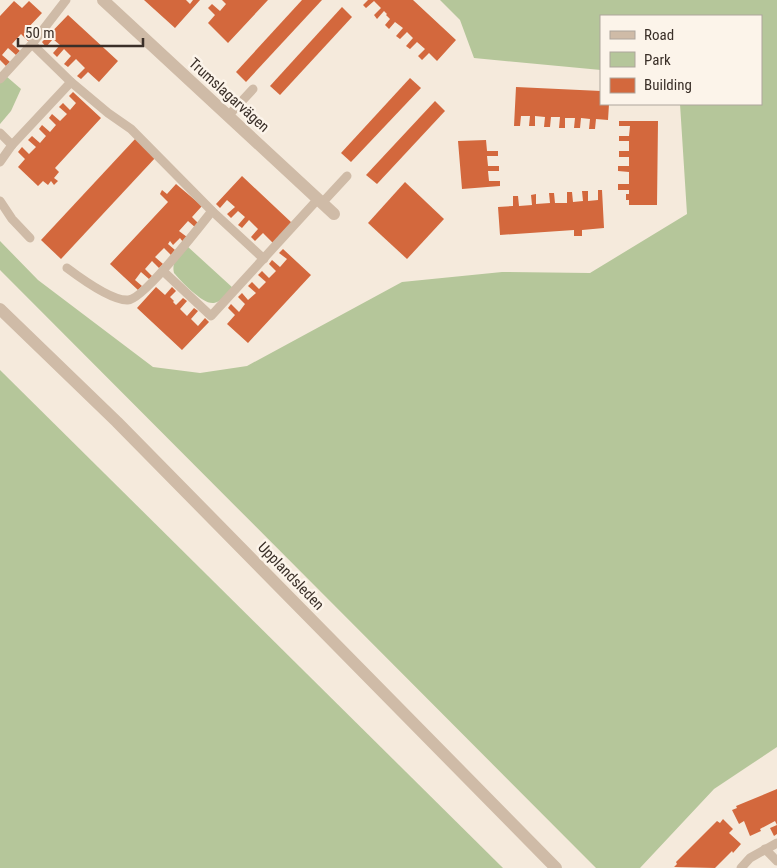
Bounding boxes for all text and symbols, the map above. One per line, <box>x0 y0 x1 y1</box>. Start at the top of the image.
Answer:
scale bar <box>18 15 142 47</box>
legend <box>600 15 762 105</box>
text: 50 m <box>25 24 55 42</box>
text: Road <box>644 26 674 44</box>
text: Park <box>644 51 671 69</box>
street label: Trumslagarvägen <box>185 54 273 136</box>
text: Building <box>644 76 692 94</box>
street label: Upplandsleden <box>254 538 328 614</box>

